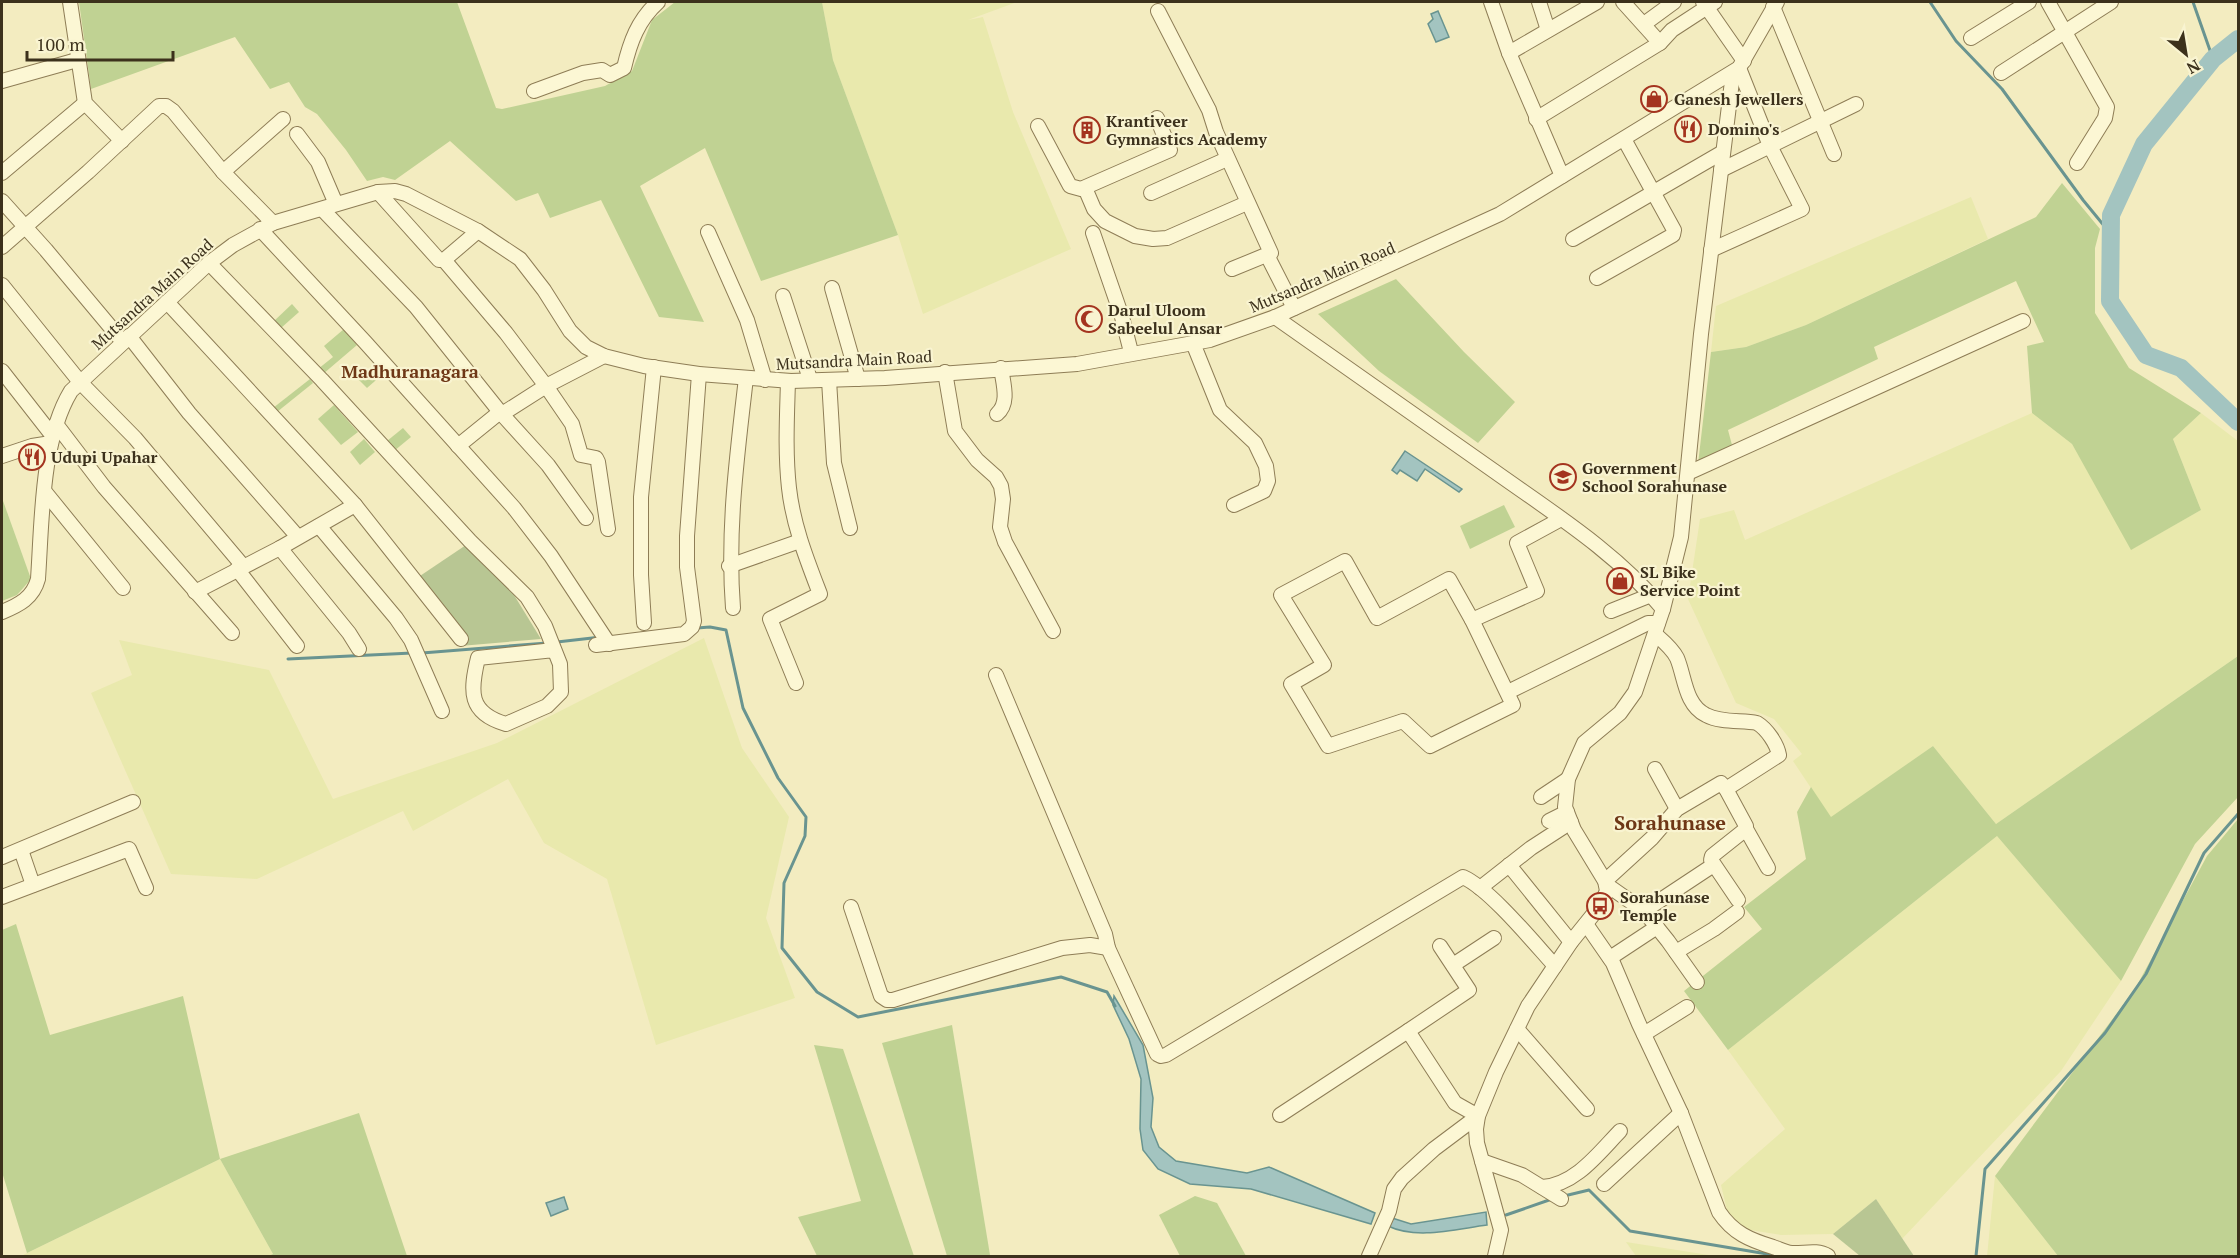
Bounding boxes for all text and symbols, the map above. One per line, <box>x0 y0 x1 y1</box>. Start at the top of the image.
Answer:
scale bar <box>27 24 172 62</box>
north arrow <box>2156 24 2216 84</box>
text: 100 m <box>36 32 85 56</box>
text: N <box>2183 54 2204 80</box>
shop icon: Ganesh Jewellers <box>1639 84 1669 114</box>
place label: Ganesh Jewellers <box>1674 88 1803 110</box>
place label: Krantiveer Gymnastics Academy <box>1106 110 1268 150</box>
restaurant icon: Domino's <box>1673 114 1703 144</box>
building icon: Krantiveer Gymnastics Academy <box>1072 115 1102 145</box>
place label: Domino's <box>1708 118 1779 140</box>
street label: Mutsandra Main Road <box>87 233 218 354</box>
street label: Mutsandra Main Road <box>1246 236 1398 318</box>
place label: Darul Uloom Sabeelul Ansar <box>1108 299 1222 339</box>
mosque icon: Darul Uloom Sabeelul Ansar <box>1074 304 1104 334</box>
street label: Mutsandra Main Road <box>775 345 933 375</box>
district label: Madhuranagara <box>341 359 479 383</box>
restaurant icon: Udupi Upahar <box>17 442 47 472</box>
place label: Udupi Upahar <box>51 446 158 468</box>
place label: Government School Sorahunase <box>1582 457 1727 497</box>
school or university icon: Government School Sorahunase <box>1548 462 1578 492</box>
place label: SL Bike Service Point <box>1640 561 1741 601</box>
shop icon: SL Bike Service Point <box>1605 566 1635 596</box>
district label: Sorahunase <box>1614 809 1726 836</box>
place label: Sorahunase Temple <box>1620 886 1710 926</box>
bus stop icon: Sorahunase Temple <box>1585 891 1615 921</box>

